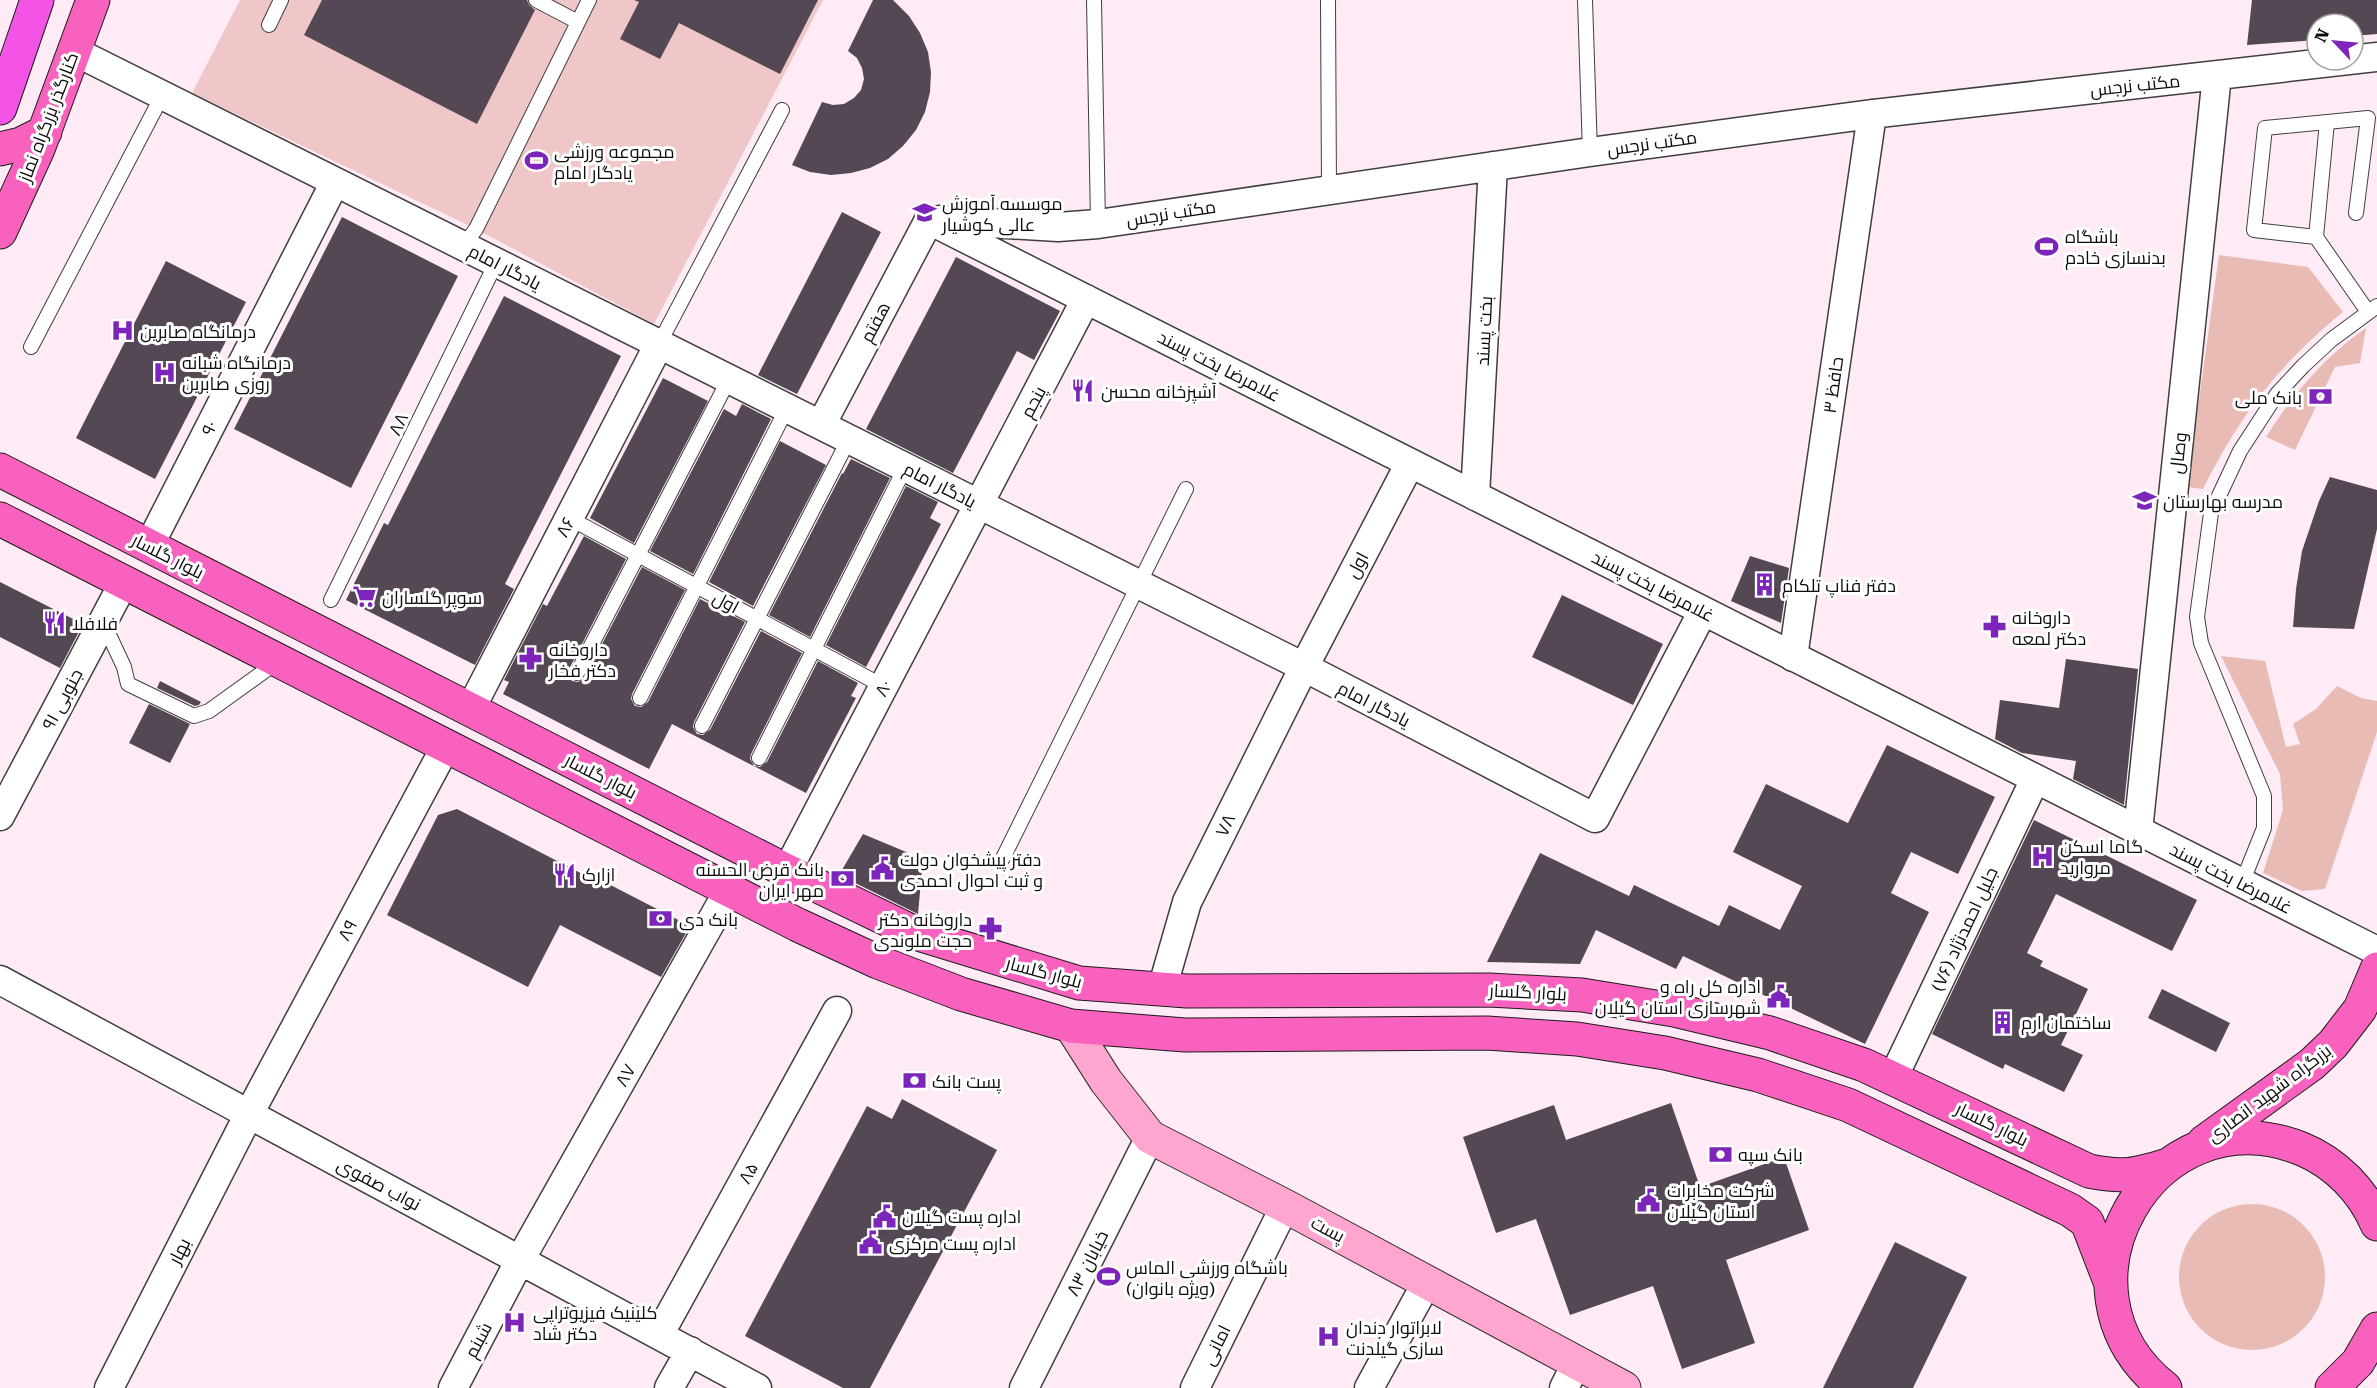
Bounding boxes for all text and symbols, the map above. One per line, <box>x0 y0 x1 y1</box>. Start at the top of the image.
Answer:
north arrow <box>2305 12 2365 72</box>
text: N <box>2311 26 2333 45</box>
street label: کنارگذر بزرگراه نماز <box>13 49 83 186</box>
street label: مکتب نرجس <box>2089 70 2181 101</box>
street label: مکتب نرجس <box>1606 126 1698 161</box>
place label: مجموعه ورزشی یادگار امام <box>554 141 675 185</box>
sports icon: مجموعه ورزشی یادگار امام <box>523 148 549 174</box>
place label: موسسه آموزش عالی کوشیار <box>941 193 1063 236</box>
street label: مکتب نرجس <box>1125 196 1218 231</box>
school or university icon: موسسه آموزش عالی کوشیار <box>911 200 937 226</box>
place label: باشگاه بدنسازی خادم <box>2065 226 2166 270</box>
sports icon: باشگاه بدنسازی خادم <box>2034 233 2060 259</box>
street label: یادگار امام <box>464 240 545 296</box>
street label: بخت پسند <box>1472 295 1498 367</box>
street label: هفتم <box>856 298 896 347</box>
hospital icon: درمانگاه صابرین <box>109 318 135 344</box>
place label: درمانگاه صابرین <box>140 321 256 343</box>
street label: غلامرضا بخت پسند <box>1153 326 1284 408</box>
place label: درمانگاه شبانه روزی صابرین <box>182 352 291 395</box>
street label: حافظ ۳ <box>1819 355 1847 415</box>
hospital icon: درمانگاه شبانه روزی صابرین <box>151 359 177 385</box>
restaurant icon: آشپزخانه محسن <box>1070 378 1096 404</box>
place label: آشپزخانه محسن <box>1101 381 1217 404</box>
street label: پنجم <box>1016 382 1052 422</box>
bank icon: بانک ملی <box>2307 384 2333 410</box>
place label: بانک ملی <box>2235 387 2302 409</box>
street label: ۸۸ <box>384 409 412 439</box>
street label: ۹۰ <box>197 417 221 439</box>
street label: وصال <box>2165 431 2192 475</box>
street label: یادگار امام <box>899 458 980 514</box>
school or university icon: مدرسه بهارستان <box>2132 488 2158 514</box>
place label: مدرسه بهارستان <box>2163 491 2283 513</box>
street label: ۸۶ <box>551 513 579 541</box>
street label: بلوار گلسار <box>127 528 208 584</box>
street label: غلامرضا بخت پسند <box>1587 546 1718 628</box>
street label: اول <box>1341 548 1373 582</box>
building icon: دفتر فناپ تلکام <box>1751 572 1777 598</box>
place label: دفتر فناپ تلکام <box>1782 575 1896 598</box>
supermarket icon: سوپر گلساران <box>351 584 377 610</box>
street label: اول <box>709 586 743 618</box>
place label: سوپر گلساران <box>382 587 482 610</box>
place label: داروخانه دکتر لمعه <box>2012 607 2086 650</box>
restaurant icon: فلافلا <box>41 610 67 636</box>
place label: فلافلا <box>72 613 118 634</box>
pharmacy icon: داروخانه دکتر لمعه <box>1981 614 2007 640</box>
place label: داروخانه دکتر فخار <box>548 639 616 682</box>
pharmacy icon: داروخانه دکتر فخار <box>518 646 544 672</box>
street label: ۹۱ جنوبی <box>37 665 88 733</box>
street label: ۸۰ <box>870 676 896 700</box>
street label: یادگار امام <box>1333 677 1414 733</box>
street label: بلوار گلسار <box>560 748 641 804</box>
street label: ۷۸ <box>1211 810 1239 840</box>
place label: گاما اسکن مروارید <box>2060 836 2143 879</box>
street label: غلامرضا بخت پسند <box>2165 838 2296 920</box>
hospital icon: گاما اسکن مروارید <box>2029 843 2055 869</box>
place label: دفتر پیشخوان دولت و ثبت احوال احمدی <box>900 849 1043 892</box>
public building icon: دفتر پیشخوان دولت و ثبت احوال احمدی <box>869 856 895 882</box>
place label: بانک قرض الحسنه مهر ایران <box>696 859 824 902</box>
restaurant icon: ازارک <box>551 861 577 887</box>
place label: ازارک <box>582 864 615 886</box>
street label: جلیل احمدنژاد (۷۶) <box>1926 864 2003 995</box>
bank icon: بانک قرض الحسنه مهر ایران <box>829 866 855 892</box>
bank icon: بانک دی <box>648 906 674 932</box>
place label: بانک دی <box>679 909 738 931</box>
place label: داروخانه دکتر حجت ملوندی <box>874 909 972 952</box>
street label: ۸۹ <box>333 916 361 944</box>
pharmacy icon: داروخانه دکتر حجت ملوندی <box>977 916 1003 942</box>
street label: بلوار گلسار <box>1002 951 1084 993</box>
place label: اداره کل راه و شهرسازی استان گیلان <box>1595 976 1761 1019</box>
street label: بلوار گلسار <box>1487 979 1568 1006</box>
public building icon: اداره کل راه و شهرسازی استان گیلان <box>1766 983 1792 1009</box>
building icon: ساختمان ارم <box>1990 1009 2016 1035</box>
place label: ساختمان ارم <box>2021 1012 2111 1035</box>
street label: بزرگراه شهید انصاری <box>2203 1040 2336 1147</box>
street label: ۸۷ <box>610 1060 640 1090</box>
bank icon: پست بانک <box>901 1068 927 1094</box>
place label: پست بانک <box>932 1071 1001 1094</box>
street label: بلوار گلسار <box>1951 1097 2032 1151</box>
bank icon: بانک سپه <box>1707 1141 1733 1167</box>
place label: بانک سپه <box>1738 1144 1803 1166</box>
street label: نواب صفوی <box>333 1153 424 1216</box>
street label: ۸۵ <box>734 1159 762 1187</box>
place label: شرکت مخابرات استان گیلان <box>1667 1180 1774 1223</box>
public building icon: شرکت مخابرات استان گیلان <box>1636 1187 1662 1213</box>
public building icon: اداره پست گیلان <box>871 1203 897 1229</box>
place label: اداره پست گیلان <box>902 1206 1021 1229</box>
street label: پست <box>1307 1212 1349 1248</box>
street label: خیابان ۸۳ <box>1062 1227 1113 1300</box>
public building icon: اداره پست مرکزی <box>858 1230 884 1256</box>
place label: اداره پست مرکزی <box>889 1233 1016 1256</box>
street label: بهار <box>163 1234 195 1269</box>
place label: باشگاه ورزشی الماس (ویژه بانوان) <box>1126 1257 1288 1300</box>
sports icon: باشگاه ورزشی الماس (ویژه بانوان) <box>1095 1264 1121 1290</box>
place label: کلینیک فیزیوتراپی دکتر شاد <box>533 1302 658 1345</box>
hospital icon: کلینیک فیزیوتراپی دکتر شاد <box>502 1309 528 1335</box>
place label: لابراتوار دندان سازی گیلدنت <box>1346 1317 1444 1360</box>
street label: شبنم <box>460 1319 498 1362</box>
street label: امانی <box>1197 1321 1236 1369</box>
hospital icon: لابراتوار دندان سازی گیلدنت <box>1315 1324 1341 1350</box>

